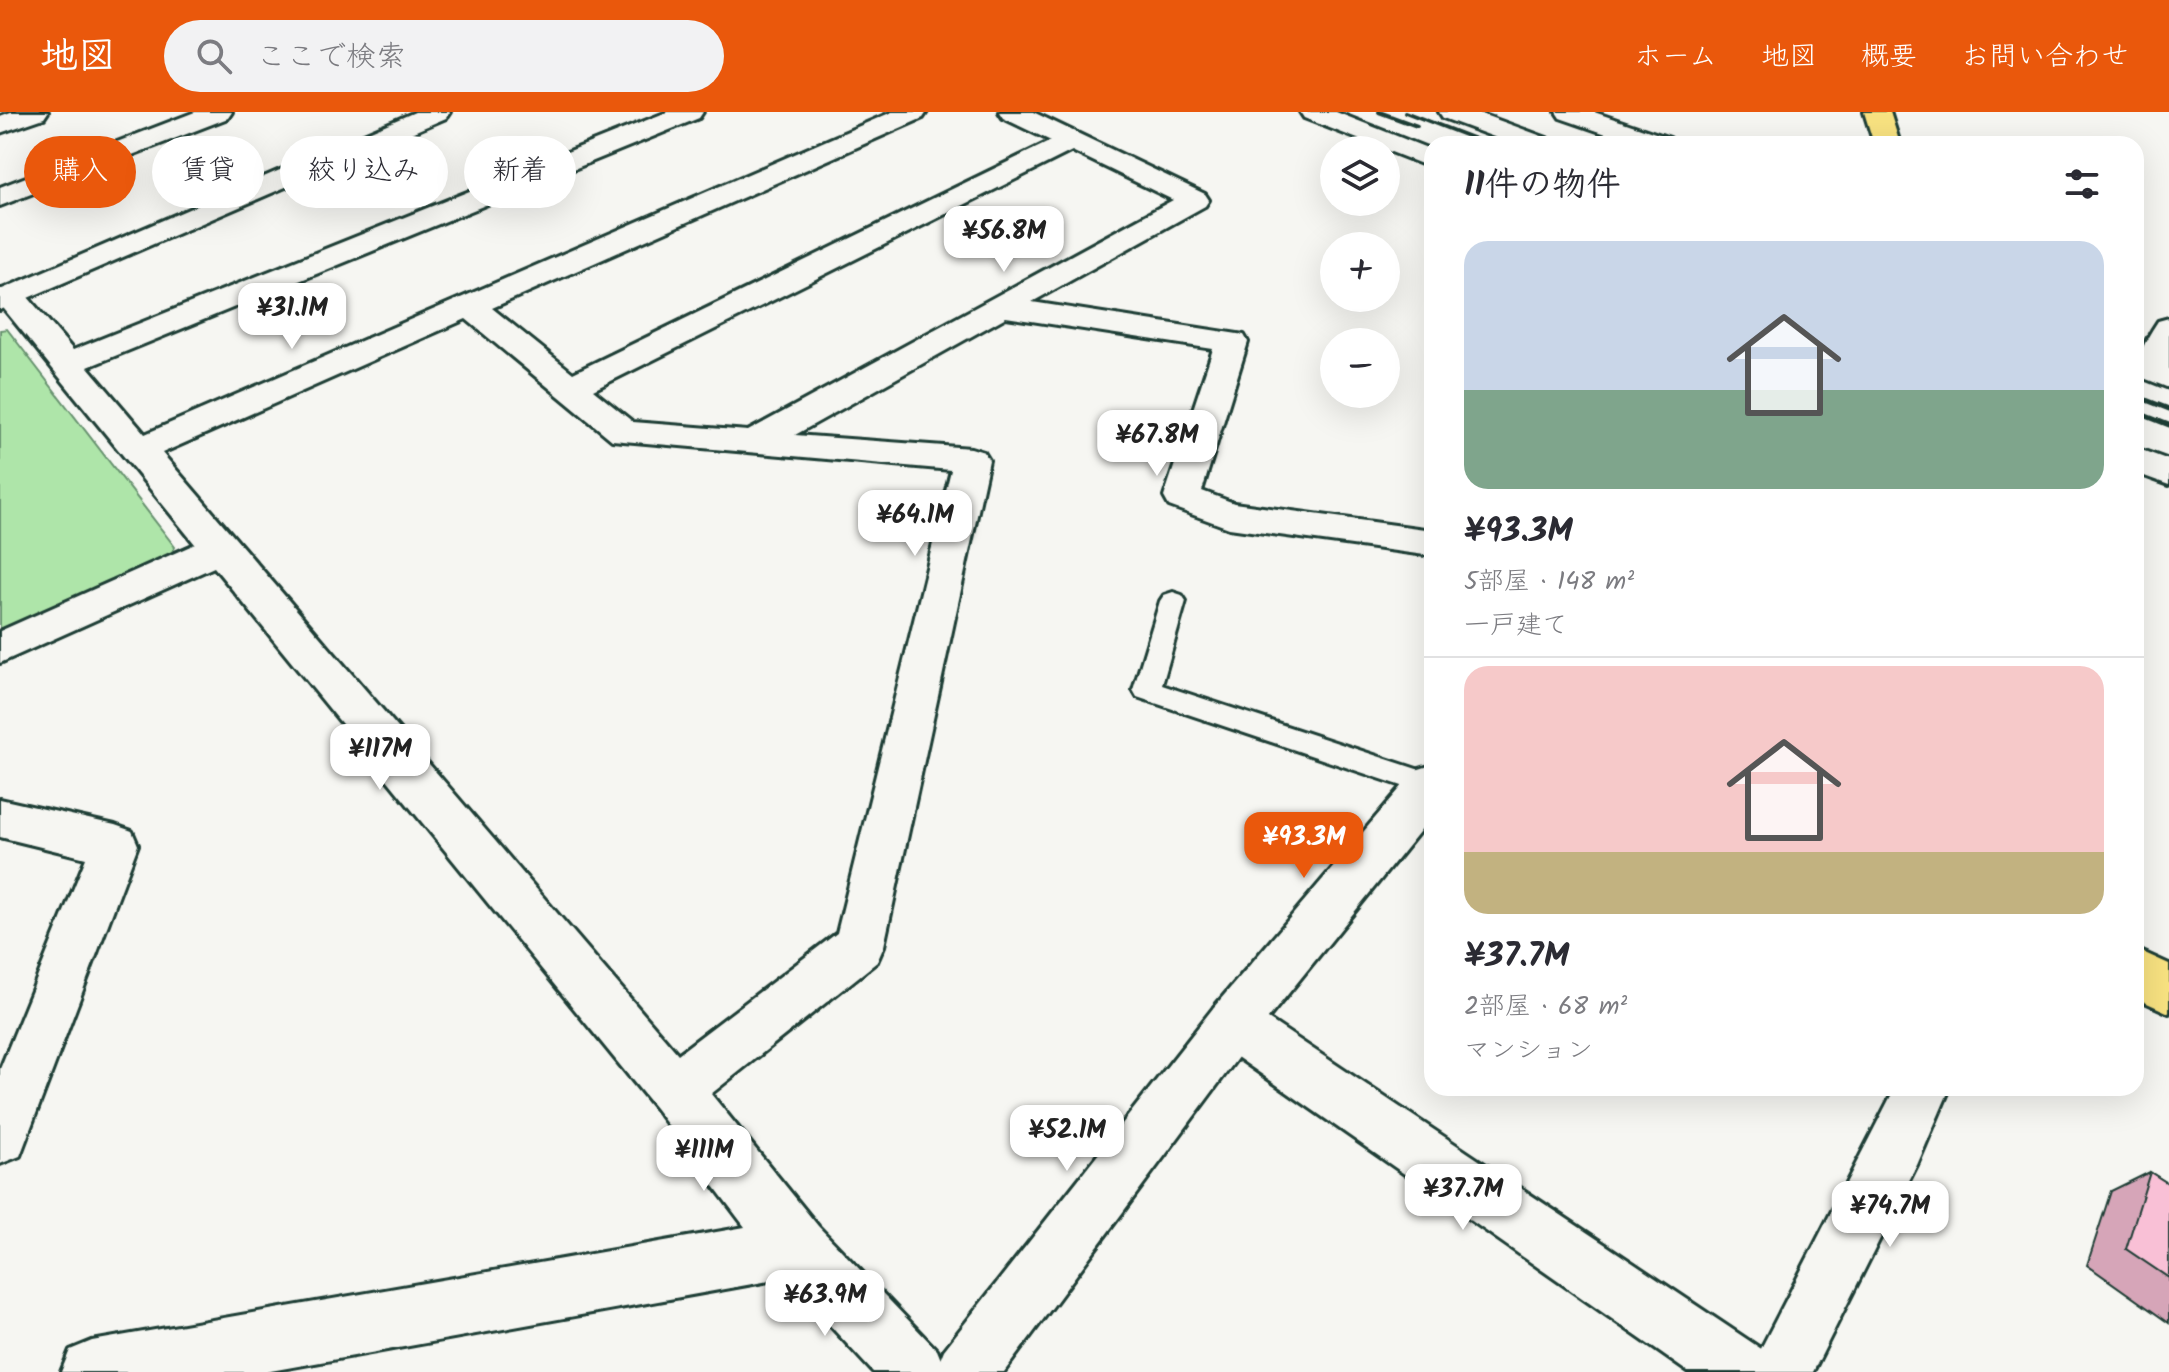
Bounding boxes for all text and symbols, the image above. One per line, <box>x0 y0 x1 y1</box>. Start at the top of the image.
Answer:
search box <box>164 20 724 92</box>
text: 地図 <box>40 28 116 88</box>
icon: search <box>192 34 236 78</box>
text: ここで検索 <box>256 34 406 82</box>
text: ホーム <box>1634 35 1717 80</box>
text: 地図 <box>1761 35 1817 80</box>
text: 概要 <box>1861 35 1917 80</box>
text: お問い合わせ <box>1961 35 2129 80</box>
chip: 購入 <box>24 136 136 208</box>
chip: 賃貸 <box>152 136 264 208</box>
chip: 絞り込み <box>280 136 448 208</box>
chip: 新着 <box>464 136 576 208</box>
map controls <box>1320 136 1400 408</box>
button: layers <box>1320 136 1400 216</box>
text: 11件の物件 <box>1464 159 1621 213</box>
icon: filters <box>2060 162 2104 206</box>
pin: ¥56.8M <box>939 206 1069 274</box>
text: ¥56.8M <box>962 211 1046 253</box>
button: + <box>1320 232 1400 312</box>
pin: ¥31.1M <box>227 283 357 351</box>
text: ¥31.1M <box>256 288 328 330</box>
icon: home <box>1712 293 1856 437</box>
button: − <box>1320 328 1400 408</box>
pin: ¥67.8M <box>1092 410 1222 478</box>
text: ¥67.8M <box>1115 415 1199 457</box>
pin: ¥64.1M <box>850 490 980 558</box>
text: ¥64.1M <box>876 495 954 537</box>
text: ¥93.3M <box>1464 505 1573 559</box>
text: 5部屋 · 148 m² <box>1464 561 1634 603</box>
text: 一戸建て <box>1464 605 1568 647</box>
icon: home <box>1712 718 1856 862</box>
pin: ¥117M <box>324 724 436 792</box>
text: ¥117M <box>348 729 412 771</box>
pin: ¥93.3M <box>1239 812 1369 880</box>
text: ¥93.3M <box>1262 817 1346 859</box>
text: ¥37.7M <box>1464 930 1569 984</box>
text: 2部屋 · 68 m² <box>1464 986 1627 1028</box>
text: マンション <box>1464 1030 1593 1072</box>
pin: ¥52.1M <box>1002 1105 1132 1173</box>
text: ¥52.1M <box>1028 1110 1106 1152</box>
pin: ¥111M <box>648 1125 760 1193</box>
text: ¥111M <box>674 1130 734 1172</box>
pin: ¥37.7M <box>1398 1164 1528 1232</box>
text: ¥37.7M <box>1423 1169 1503 1211</box>
pin: ¥74.7M <box>1825 1181 1955 1249</box>
text: ¥74.7M <box>1850 1186 1930 1228</box>
pin: ¥63.9M <box>760 1270 890 1338</box>
text: ¥63.9M <box>783 1275 867 1317</box>

